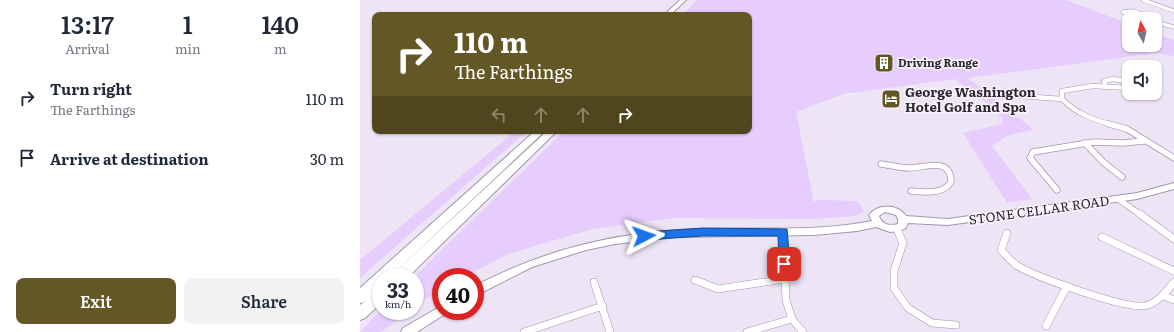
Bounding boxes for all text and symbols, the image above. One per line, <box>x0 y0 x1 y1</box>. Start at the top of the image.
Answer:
text: 13:17 <box>61 6 114 41</box>
text: 1 <box>183 6 193 41</box>
text: 140 <box>262 6 299 41</box>
north arrow <box>1122 12 1162 52</box>
map controls <box>1122 12 1162 100</box>
text: 110 m <box>454 20 528 62</box>
icon: right <box>388 28 440 80</box>
text: Arrival <box>65 39 110 58</box>
text: min <box>175 39 201 58</box>
text: m <box>274 39 287 58</box>
building icon: Driving Range <box>873 52 895 74</box>
place label: Driving Range <box>898 54 978 70</box>
text: The Farthings <box>454 58 572 85</box>
button: sound <box>1122 60 1162 100</box>
text: Turn right <box>50 77 132 100</box>
place label: George Washington Hotel Golf and Spa <box>905 82 1036 116</box>
icon: right <box>16 87 38 109</box>
text: 110 m <box>306 87 344 110</box>
hotel icon: George Washington Hotel Golf and Spa <box>880 88 902 110</box>
text: The Farthings <box>50 100 136 119</box>
icon: left <box>488 104 510 126</box>
icon: ahead <box>530 104 552 126</box>
icon: ahead <box>572 104 594 126</box>
icon: right <box>614 104 636 126</box>
icon: arrive <box>16 147 38 169</box>
text: Arrive at destination <box>50 147 209 170</box>
text: 30 m <box>310 147 344 170</box>
street label: STONE CELLAR ROAD <box>967 190 1111 229</box>
position arrow <box>623 215 665 257</box>
pin <box>767 247 801 281</box>
icon: arrive <box>773 253 795 275</box>
speed limit sign: 40 <box>432 268 484 320</box>
text: 33 <box>387 274 409 304</box>
button: Exit <box>16 278 176 324</box>
button: Share <box>184 278 344 324</box>
text: km/h <box>385 296 411 311</box>

